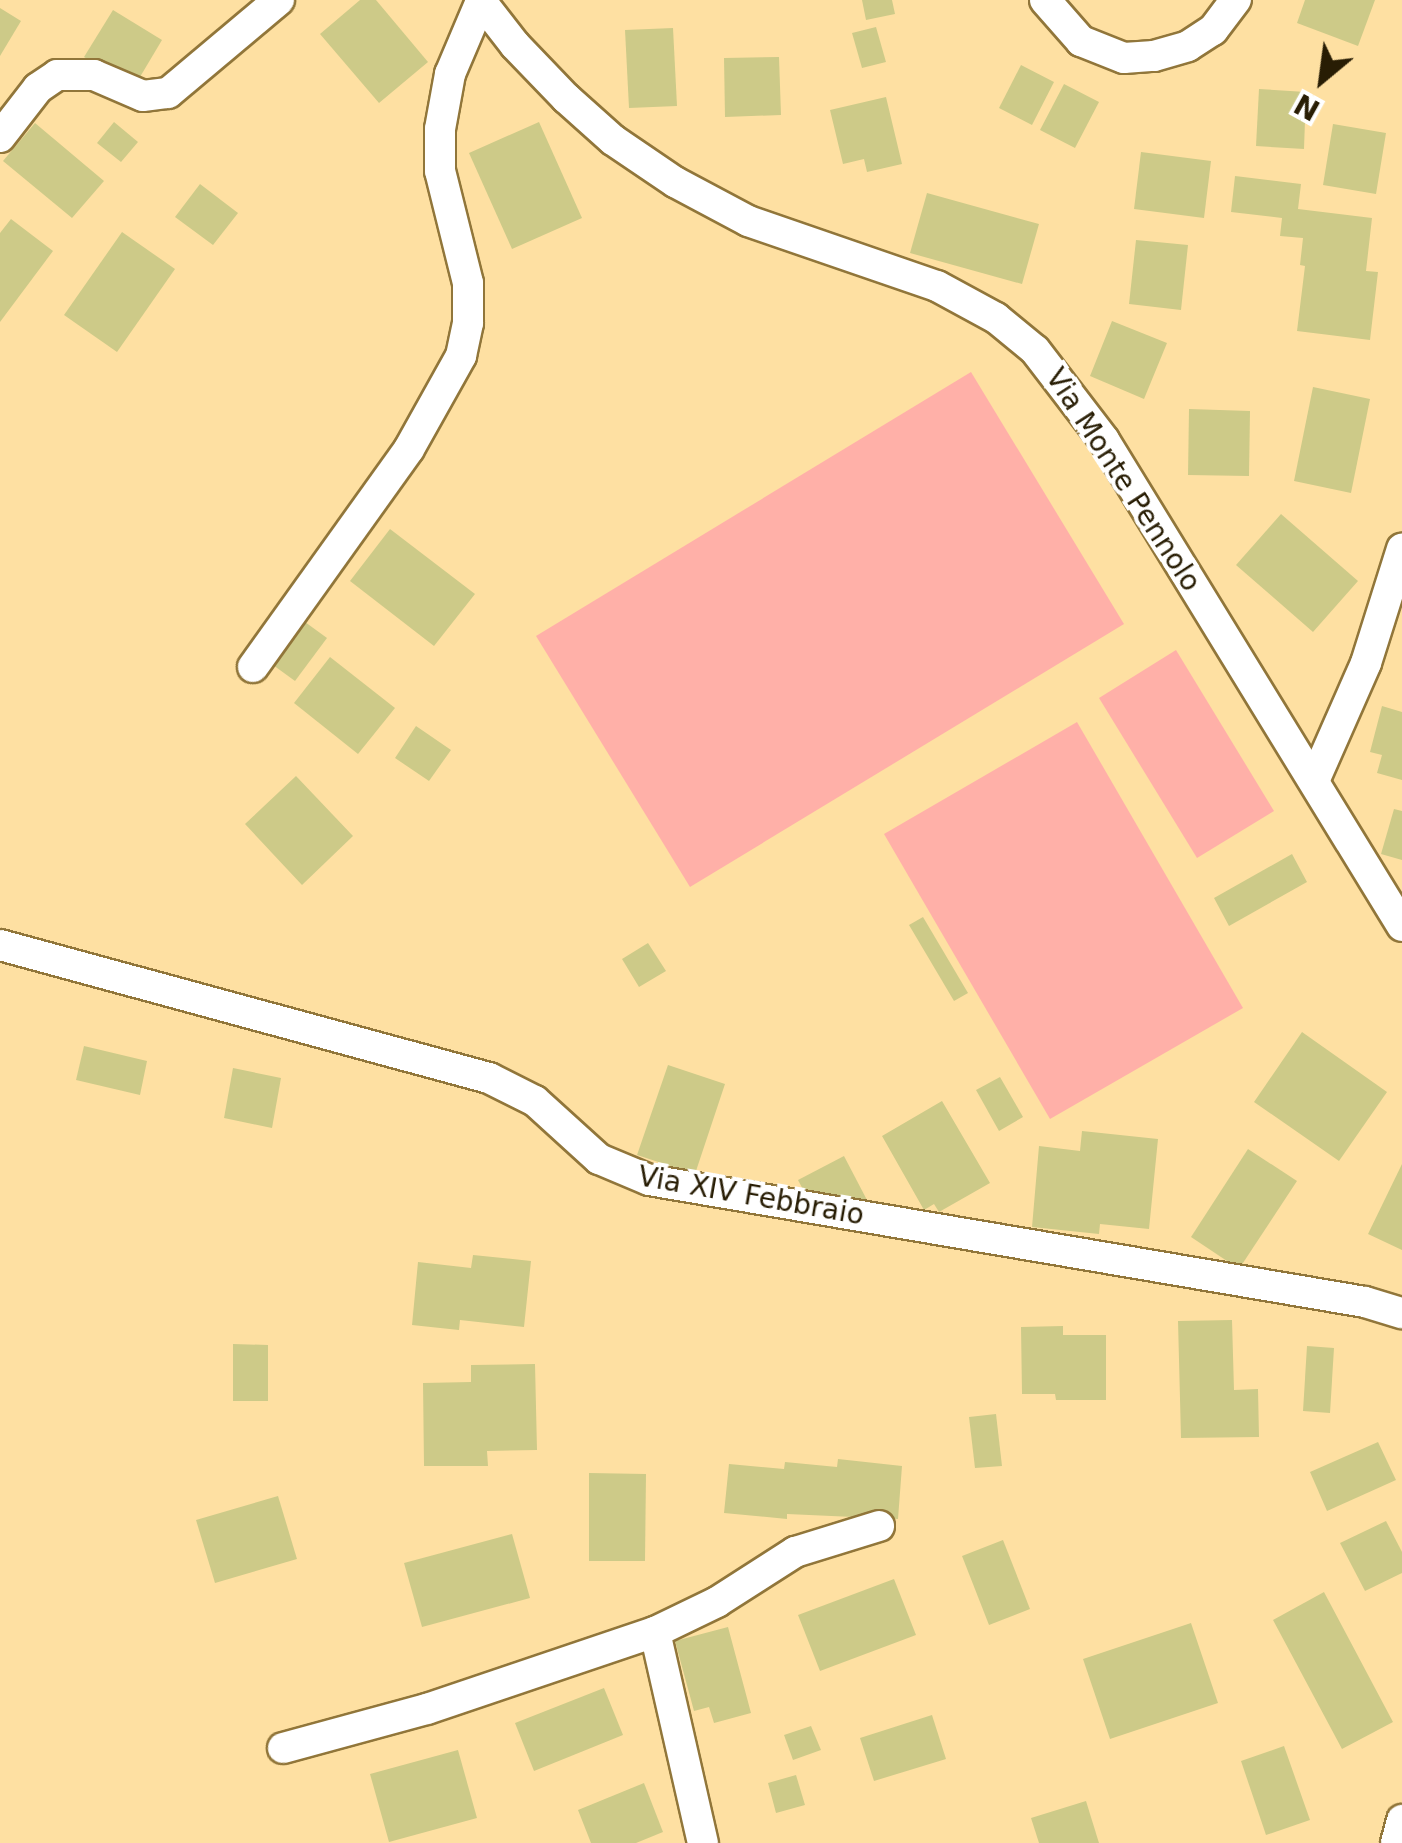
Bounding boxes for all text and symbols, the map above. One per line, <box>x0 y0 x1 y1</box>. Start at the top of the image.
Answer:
north arrow <box>1272 30 1372 130</box>
text: N <box>1289 87 1325 127</box>
street label: Via Monte Pennolo <box>1038 362 1208 598</box>
street label: Via XIV Febbraio <box>635 1160 867 1232</box>

